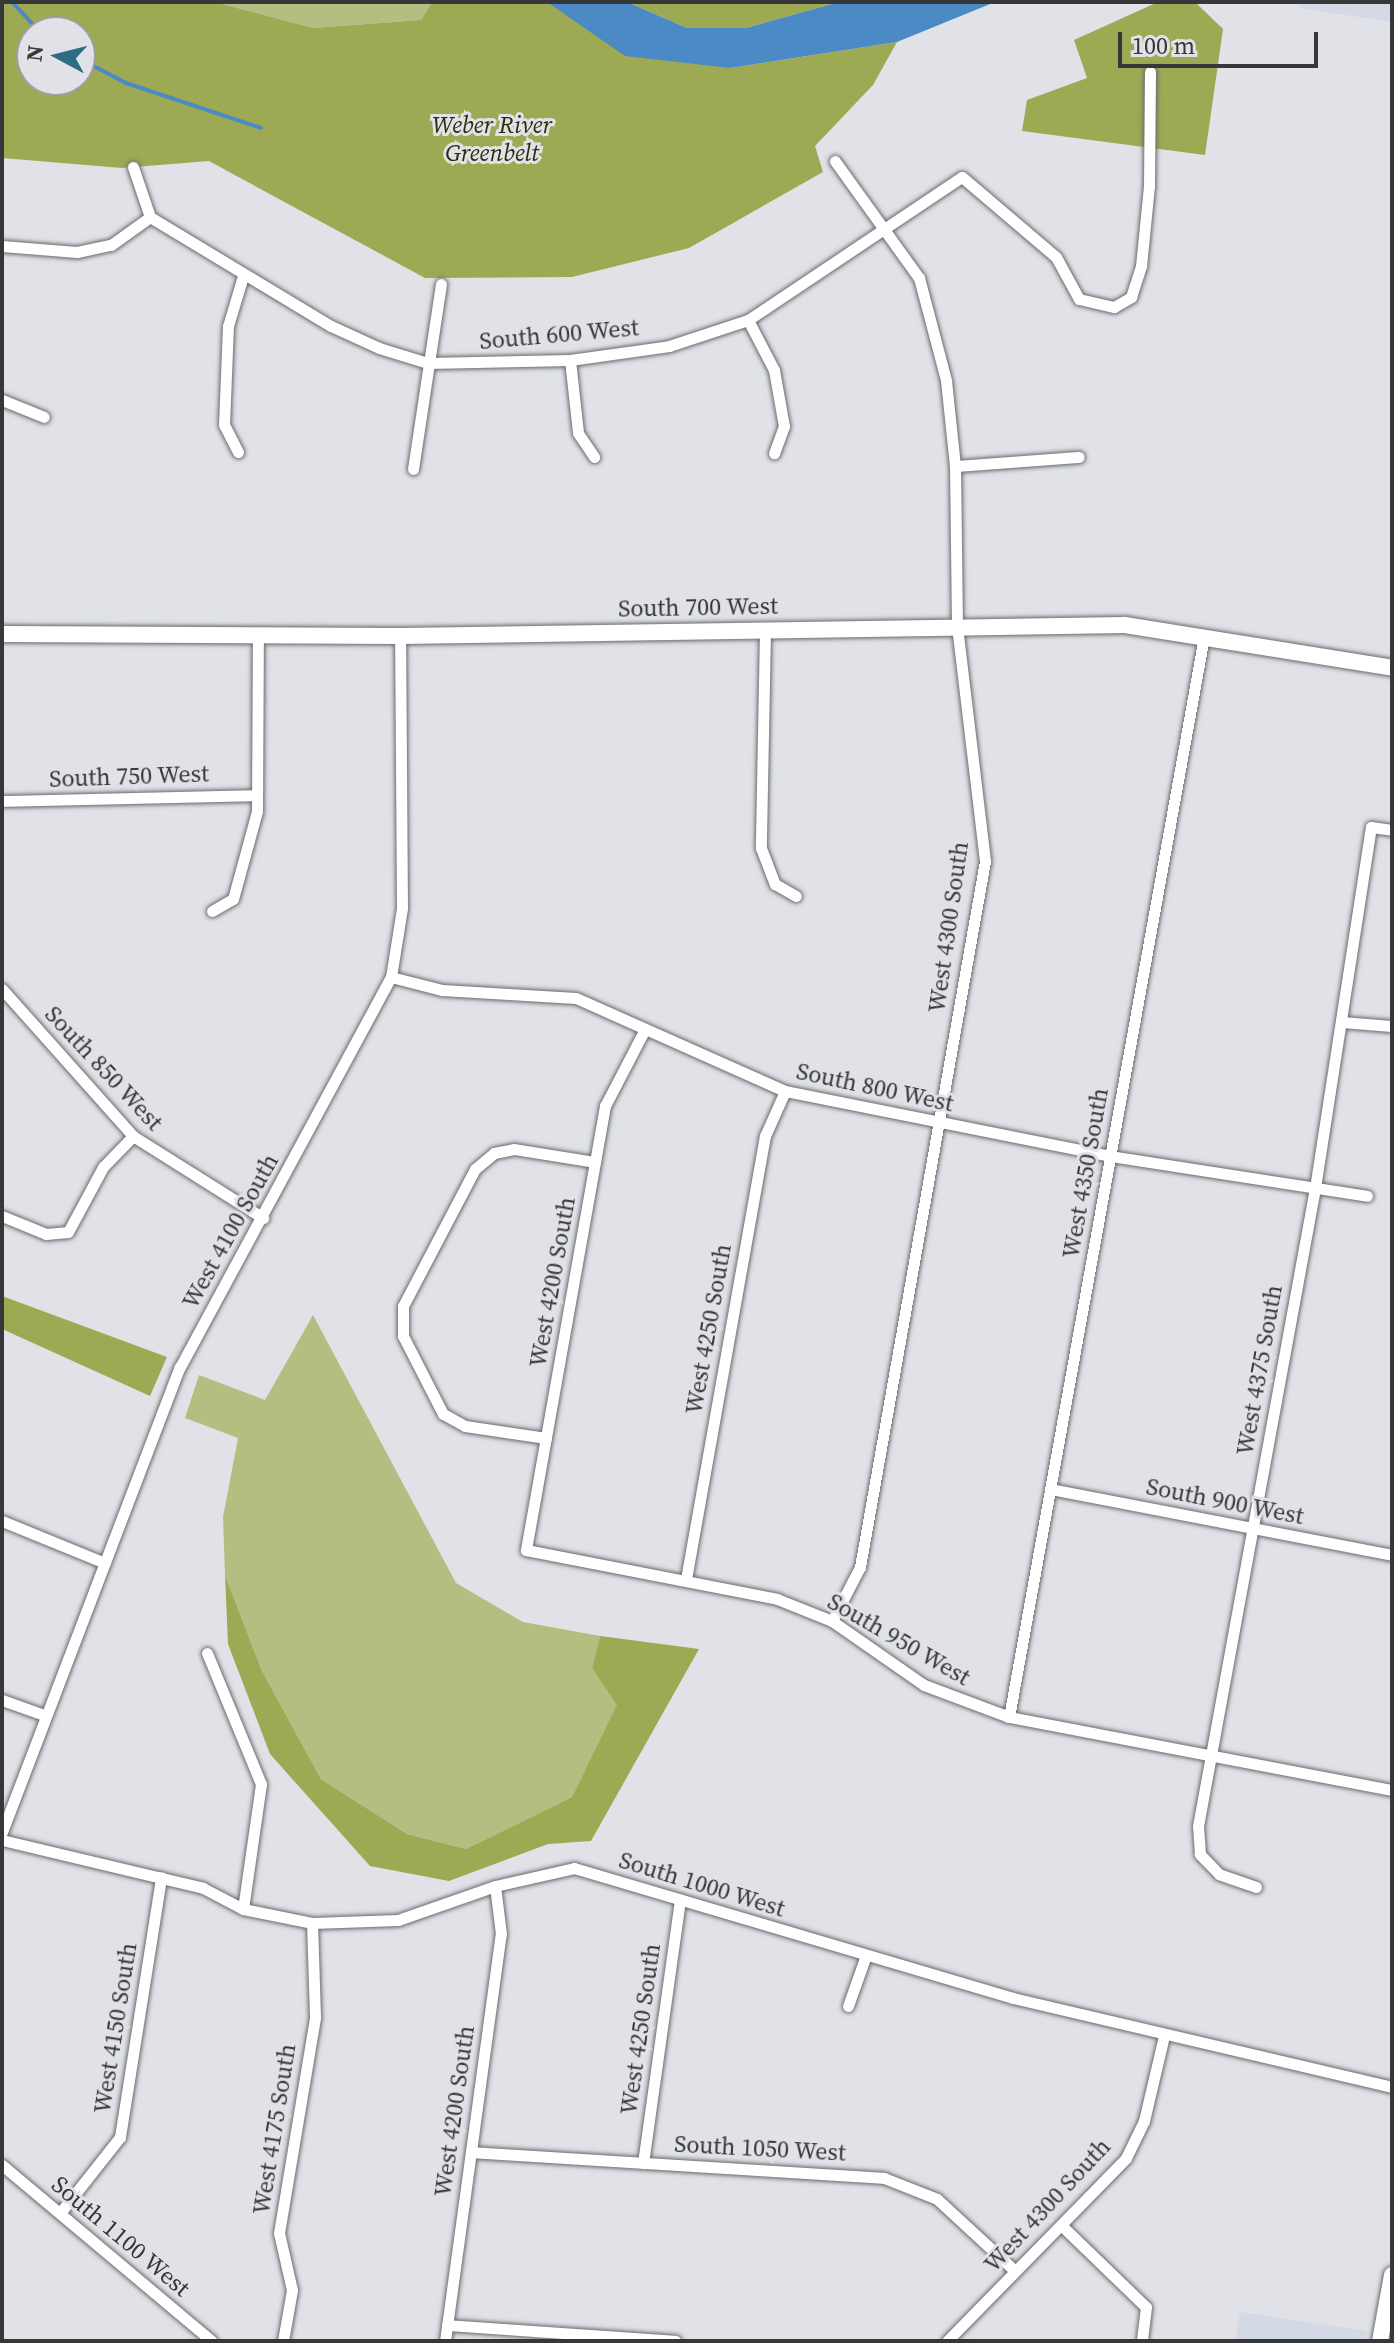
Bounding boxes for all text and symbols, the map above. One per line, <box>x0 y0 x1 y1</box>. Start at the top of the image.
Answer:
north arrow <box>16 16 96 96</box>
scale bar <box>1122 16 1322 66</box>
text: 100 m <box>1132 29 1195 62</box>
text: N <box>18 44 50 63</box>
park label: Weber River Greenbelt <box>432 111 552 167</box>
street label: South 600 West <box>478 313 640 355</box>
street label: South 700 West <box>618 591 778 623</box>
street label: South 750 West <box>48 759 210 793</box>
street label: West 4300 South <box>922 840 974 1014</box>
street label: South 850 West <box>39 1000 169 1136</box>
street label: South 800 West <box>794 1056 956 1118</box>
street label: West 4350 South <box>1056 1086 1114 1260</box>
street label: West 4100 South <box>176 1149 284 1313</box>
street label: West 4200 South <box>523 1195 581 1369</box>
street label: West 4250 South <box>679 1242 737 1416</box>
street label: West 4375 South <box>1230 1283 1288 1457</box>
street label: South 900 West <box>1143 1472 1307 1530</box>
street label: South 950 West <box>822 1586 976 1692</box>
street label: South 1000 West <box>615 1845 789 1923</box>
street label: West 4150 South <box>87 1941 143 2115</box>
street label: West 4250 South <box>614 1942 666 2116</box>
street label: West 4200 South <box>428 2024 480 2198</box>
street label: West 4175 South <box>246 2042 302 2216</box>
street label: South 1050 West <box>673 2129 847 2167</box>
street label: West 4300 South <box>978 2132 1116 2278</box>
street label: South 1100 West <box>46 2170 196 2302</box>

